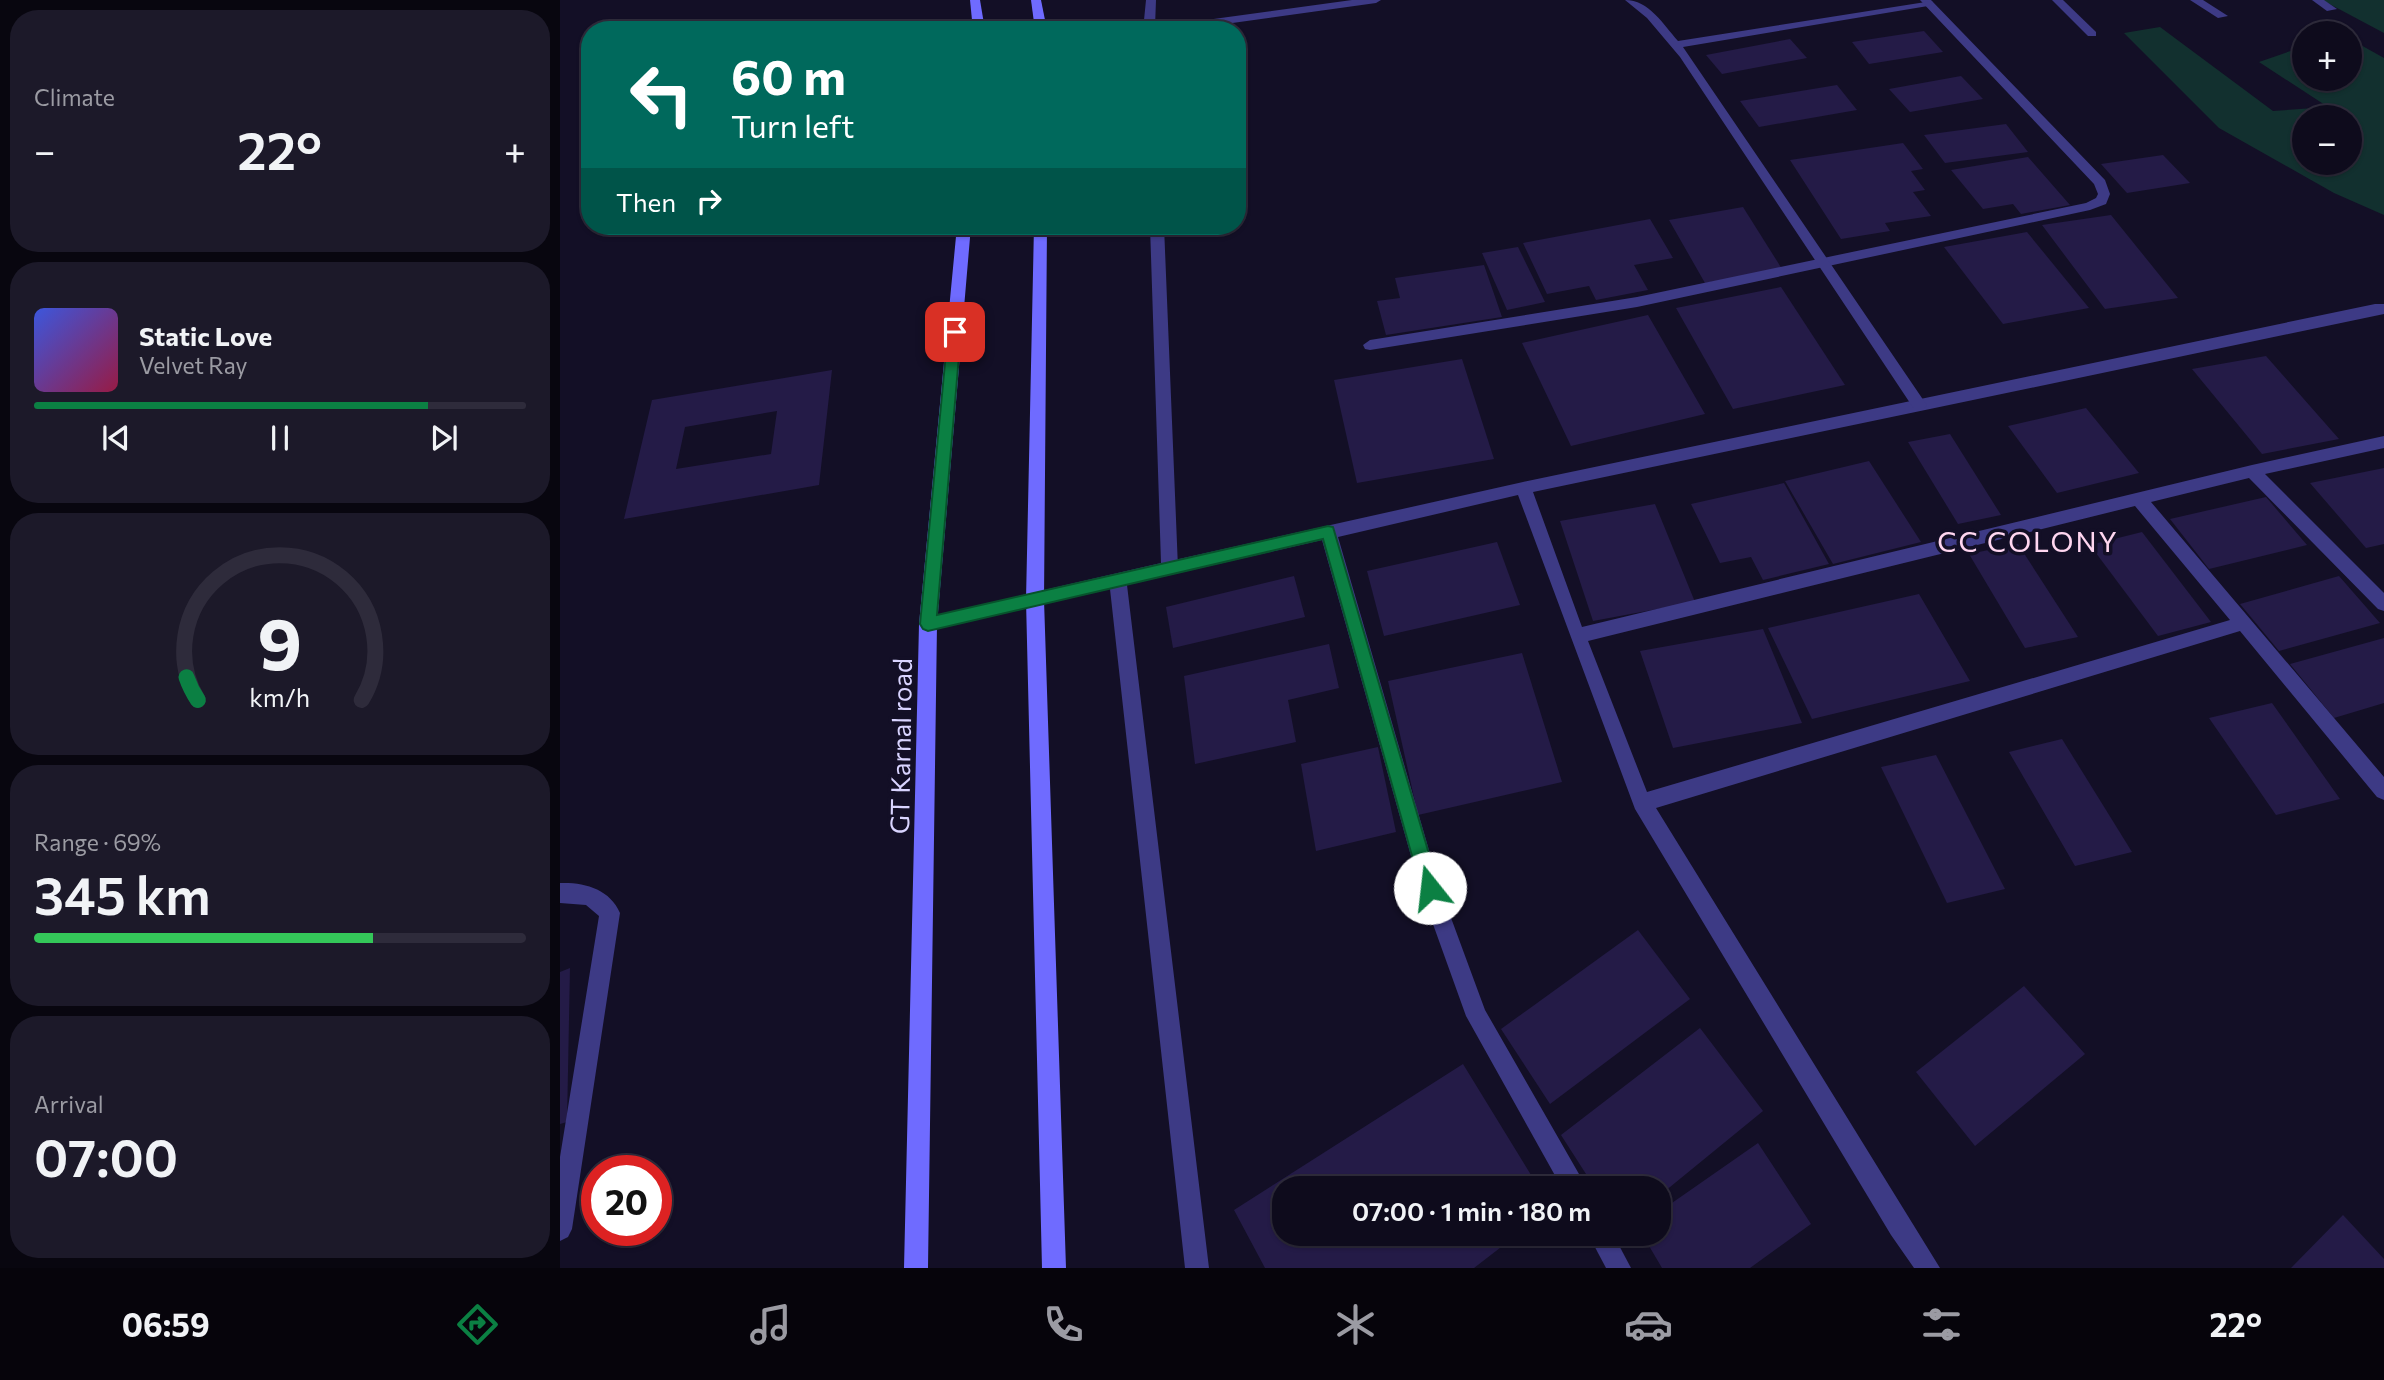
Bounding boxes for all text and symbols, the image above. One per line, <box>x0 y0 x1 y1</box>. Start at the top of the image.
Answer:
map controls <box>2292 21 2362 175</box>
button: + <box>2292 21 2362 91</box>
text: 60 m <box>731 45 846 105</box>
icon: left <box>616 49 707 140</box>
text: Climate <box>34 83 115 111</box>
text: Turn left <box>731 105 855 145</box>
button: − <box>2292 105 2362 175</box>
text: 22° <box>237 117 322 181</box>
text: − <box>34 126 56 173</box>
text: + <box>504 126 526 173</box>
icon: right <box>690 182 728 220</box>
text: Then <box>616 186 676 217</box>
pin <box>925 302 985 362</box>
icon: arrive <box>936 313 974 351</box>
text: Static Love <box>139 320 272 351</box>
text: Velvet Ray <box>139 351 247 379</box>
icon: previous <box>97 419 135 457</box>
icon: pause <box>261 419 299 457</box>
icon: next <box>425 419 463 457</box>
district label: CC COLONY <box>1937 524 2119 558</box>
text: 9 <box>258 596 302 685</box>
street label: GT Karnal road <box>883 658 917 834</box>
text: km/h <box>250 682 310 712</box>
text: Range · 69% <box>34 828 161 856</box>
position arrow <box>1393 851 1467 925</box>
text: 345 km <box>34 862 211 926</box>
text: Arrival <box>34 1090 104 1118</box>
text: 07:00 <box>34 1124 178 1188</box>
speed limit sign: 20 <box>581 1155 672 1246</box>
text: 07:00 · 1 min · 180 m <box>1352 1195 1591 1226</box>
icon: directions <box>453 1300 502 1349</box>
icon: music <box>746 1300 795 1349</box>
icon: phone <box>1039 1300 1088 1349</box>
icon: climate <box>1331 1300 1380 1349</box>
icon: car <box>1624 1300 1673 1349</box>
icon: filters <box>1917 1300 1966 1349</box>
text: 06:59 <box>122 1304 210 1344</box>
text: 22° <box>2209 1304 2262 1344</box>

